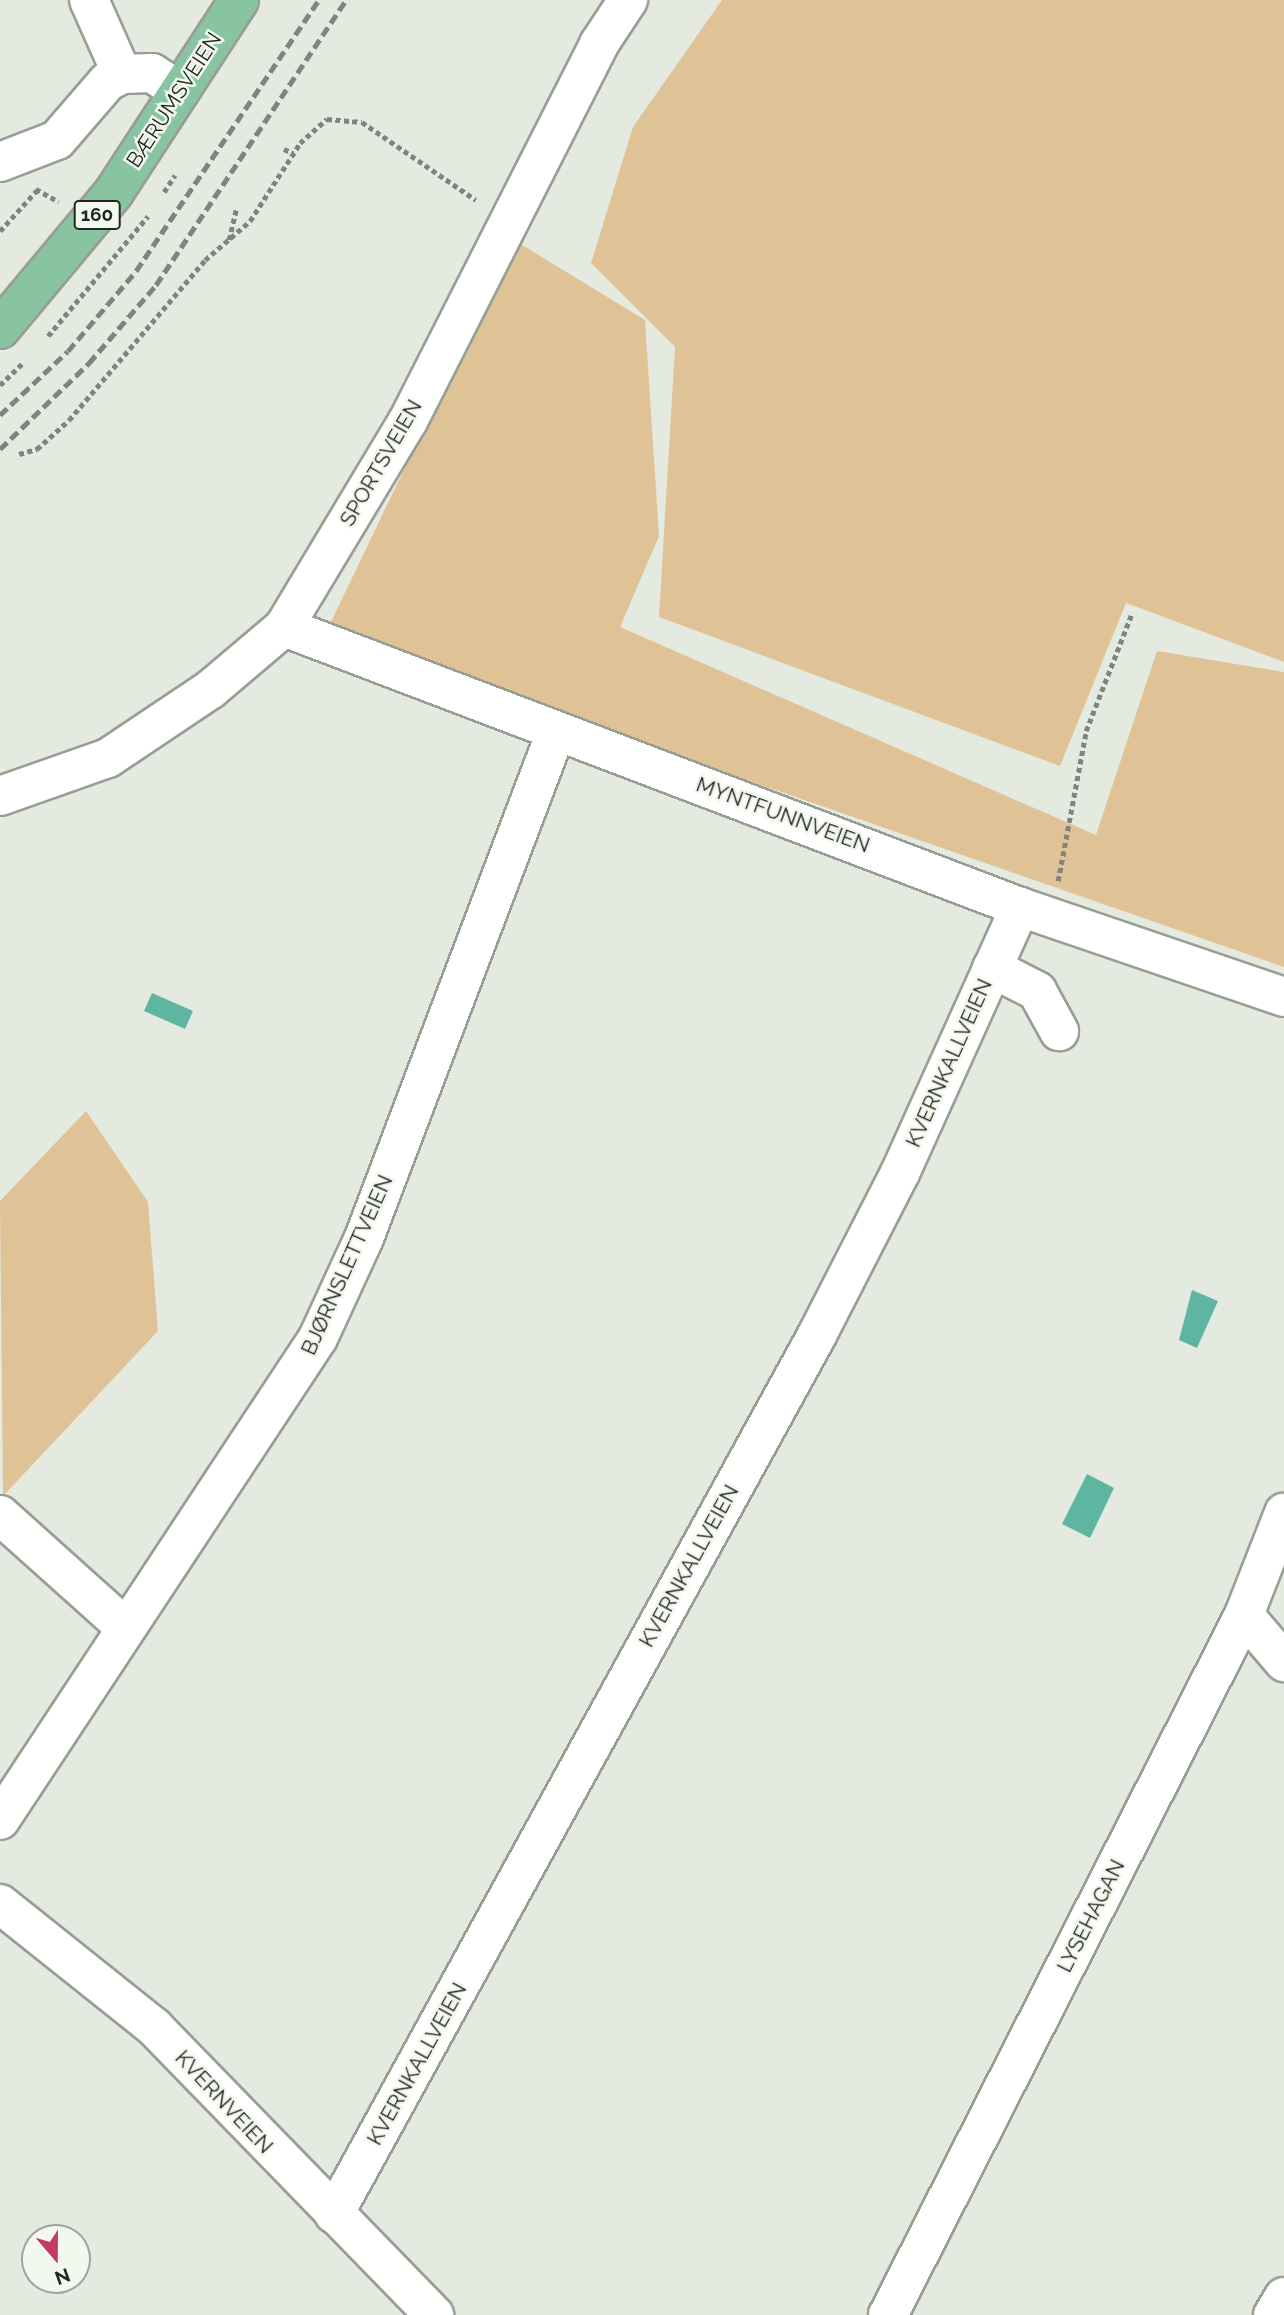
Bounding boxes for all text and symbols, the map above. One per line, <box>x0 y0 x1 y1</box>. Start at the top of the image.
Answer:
street label: BÆRUMSVEIEN <box>121 28 227 172</box>
road number: 160 <box>72 200 122 230</box>
street label: SPORTSVEIEN <box>335 395 427 531</box>
street label: MYNTFUNNVEIEN <box>693 772 873 858</box>
street label: KVERNKALLVEIEN <box>901 975 997 1151</box>
street label: BJØRNSLETTVEIEN <box>296 1171 398 1359</box>
street label: KVERNKALLVEIEN <box>634 1480 744 1652</box>
street label: LYSEHAGAN <box>1052 1855 1130 1977</box>
street label: KVERNKALLVEIEN <box>362 1978 472 2150</box>
street label: KVERNVEIEN <box>170 2045 278 2159</box>
north arrow <box>21 2224 91 2294</box>
text: N <box>52 2264 73 2290</box>

